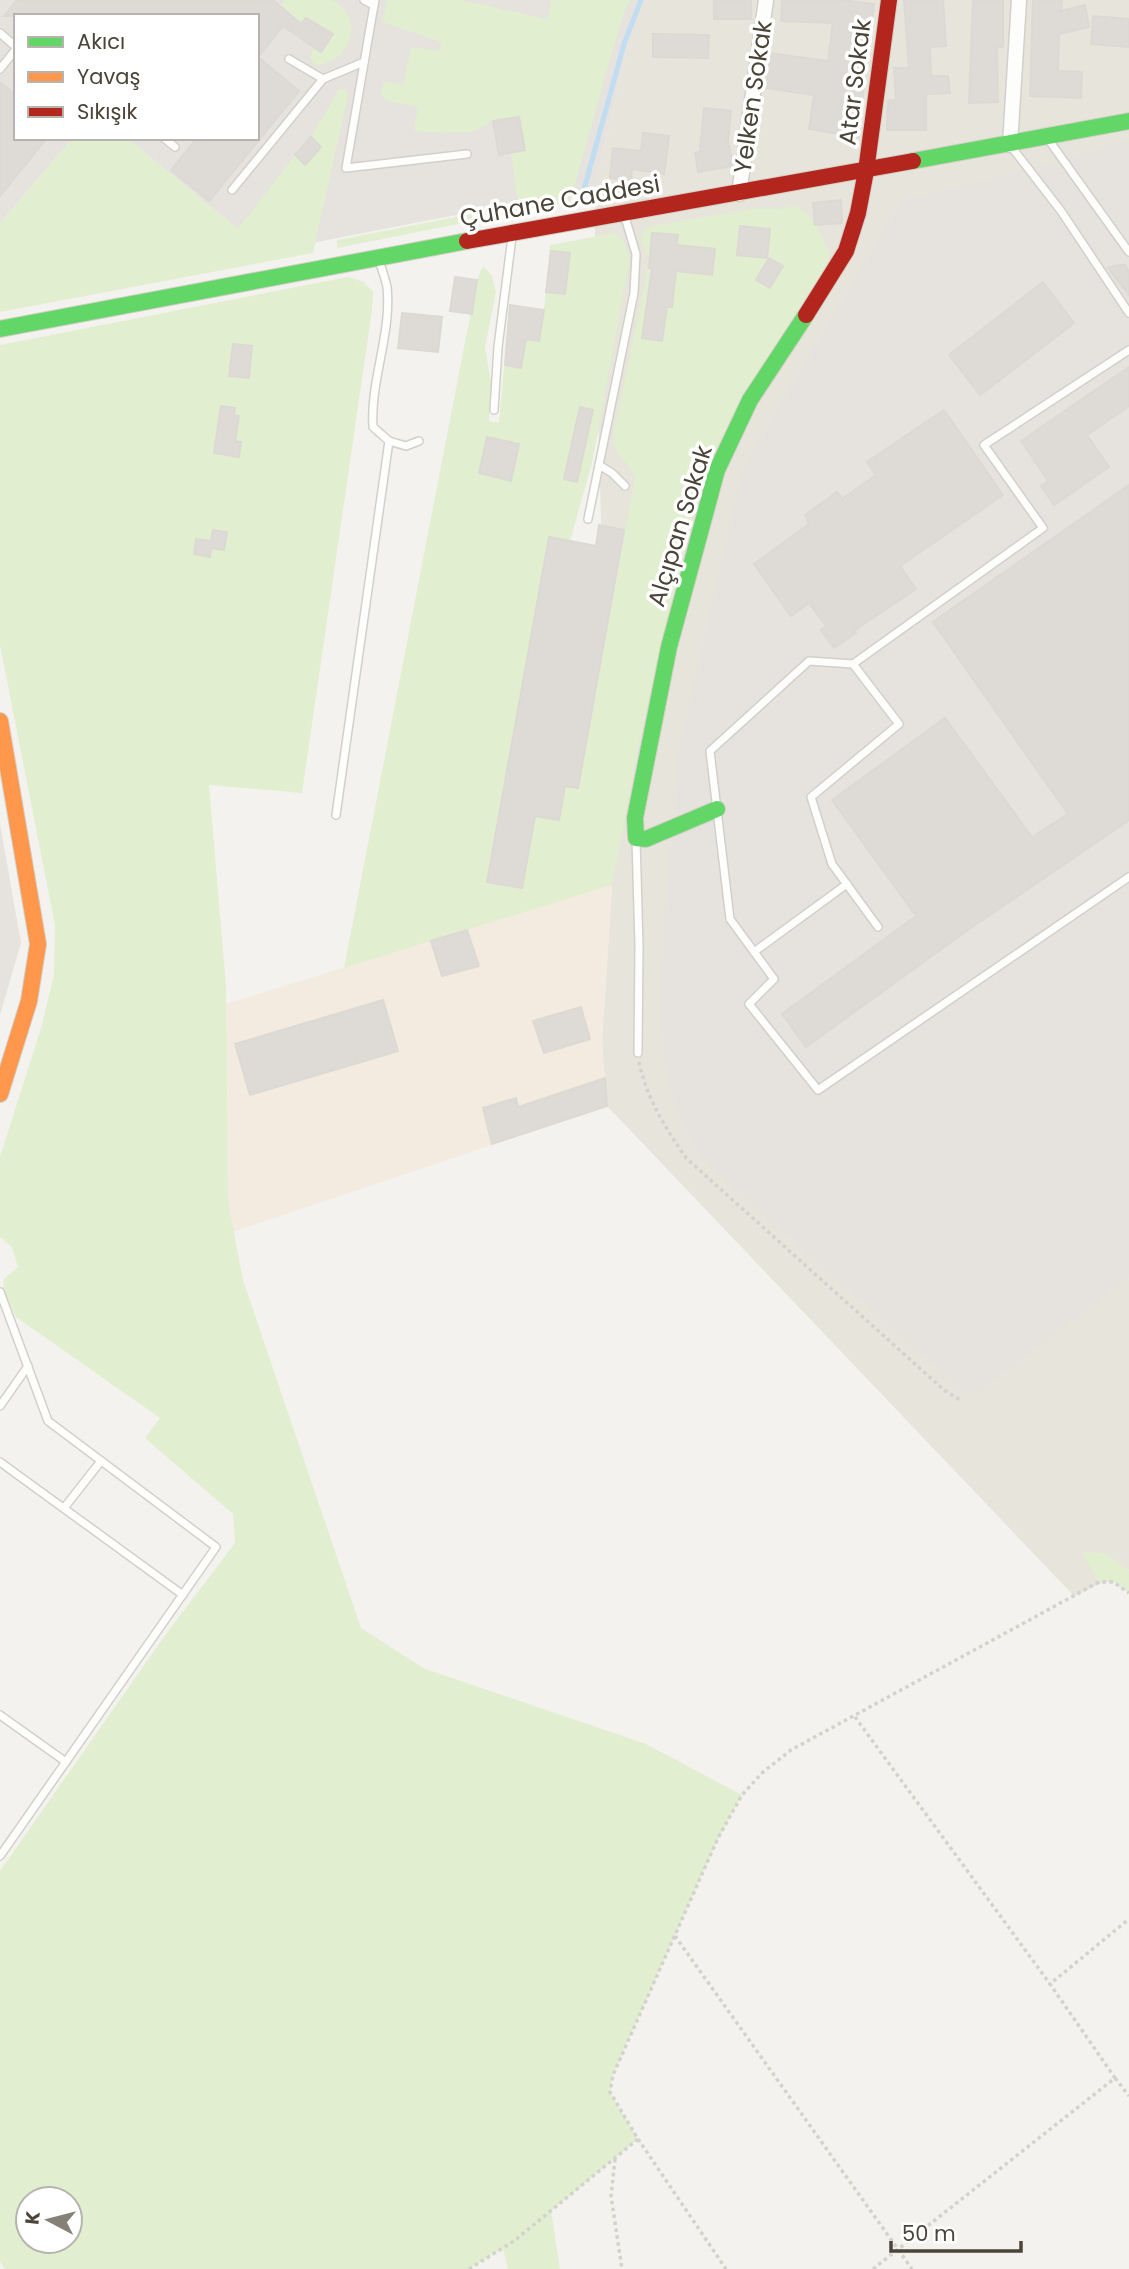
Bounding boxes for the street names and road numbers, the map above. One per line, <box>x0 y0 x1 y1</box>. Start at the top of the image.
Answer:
street label: Atar Sokak <box>830 16 879 147</box>
street label: Yelken Sokak <box>725 18 780 176</box>
street label: Çuhane Caddesi <box>457 167 663 234</box>
street label: Alçıpan Sokak <box>639 440 720 611</box>

